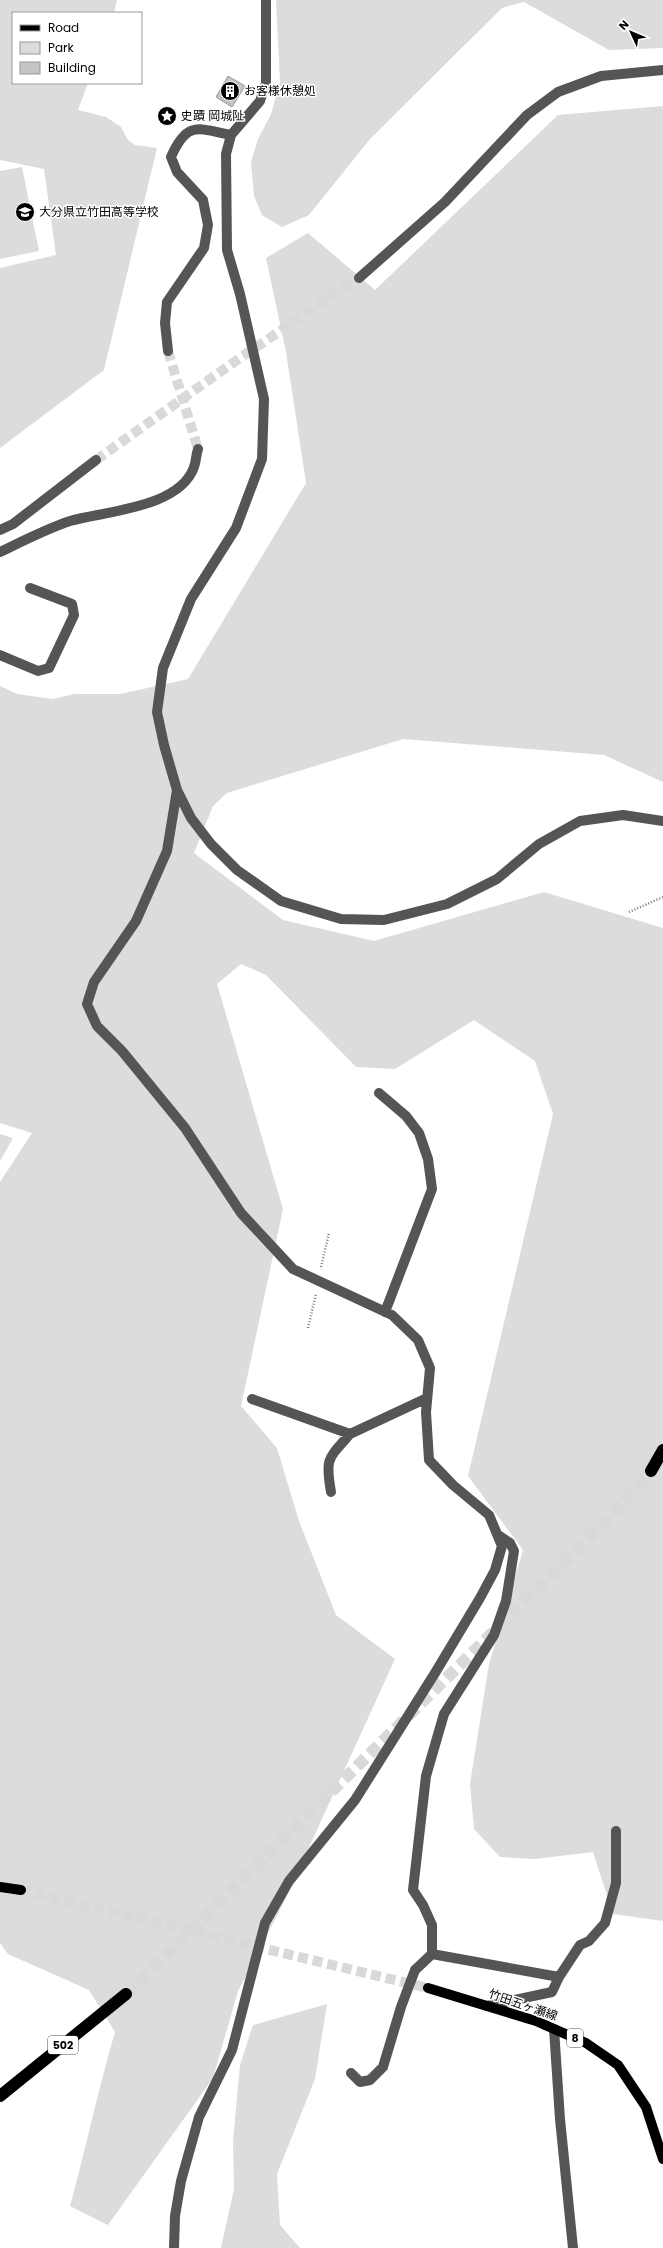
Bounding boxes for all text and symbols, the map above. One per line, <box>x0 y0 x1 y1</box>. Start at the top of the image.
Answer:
legend <box>12 12 142 84</box>
north arrow <box>611 12 651 52</box>
text: N <box>615 17 632 34</box>
text: Road <box>48 19 79 36</box>
text: Park <box>48 39 75 56</box>
text: Building <box>48 59 96 76</box>
building icon: お客様休憩処 <box>219 80 241 102</box>
place label: お客様休憩処 <box>244 82 316 99</box>
place icon: 史蹟 岡城阯 <box>156 105 178 127</box>
place label: 史蹟 岡城阯 <box>181 107 244 124</box>
school or university icon: 大分県立竹田高等学校 <box>14 201 36 223</box>
place label: 大分県立竹田高等学校 <box>39 203 159 220</box>
street label: 竹田五ヶ瀬線 <box>486 1985 560 2024</box>
road number: 8 <box>567 2029 583 2047</box>
road number: 502 <box>48 2036 78 2054</box>

